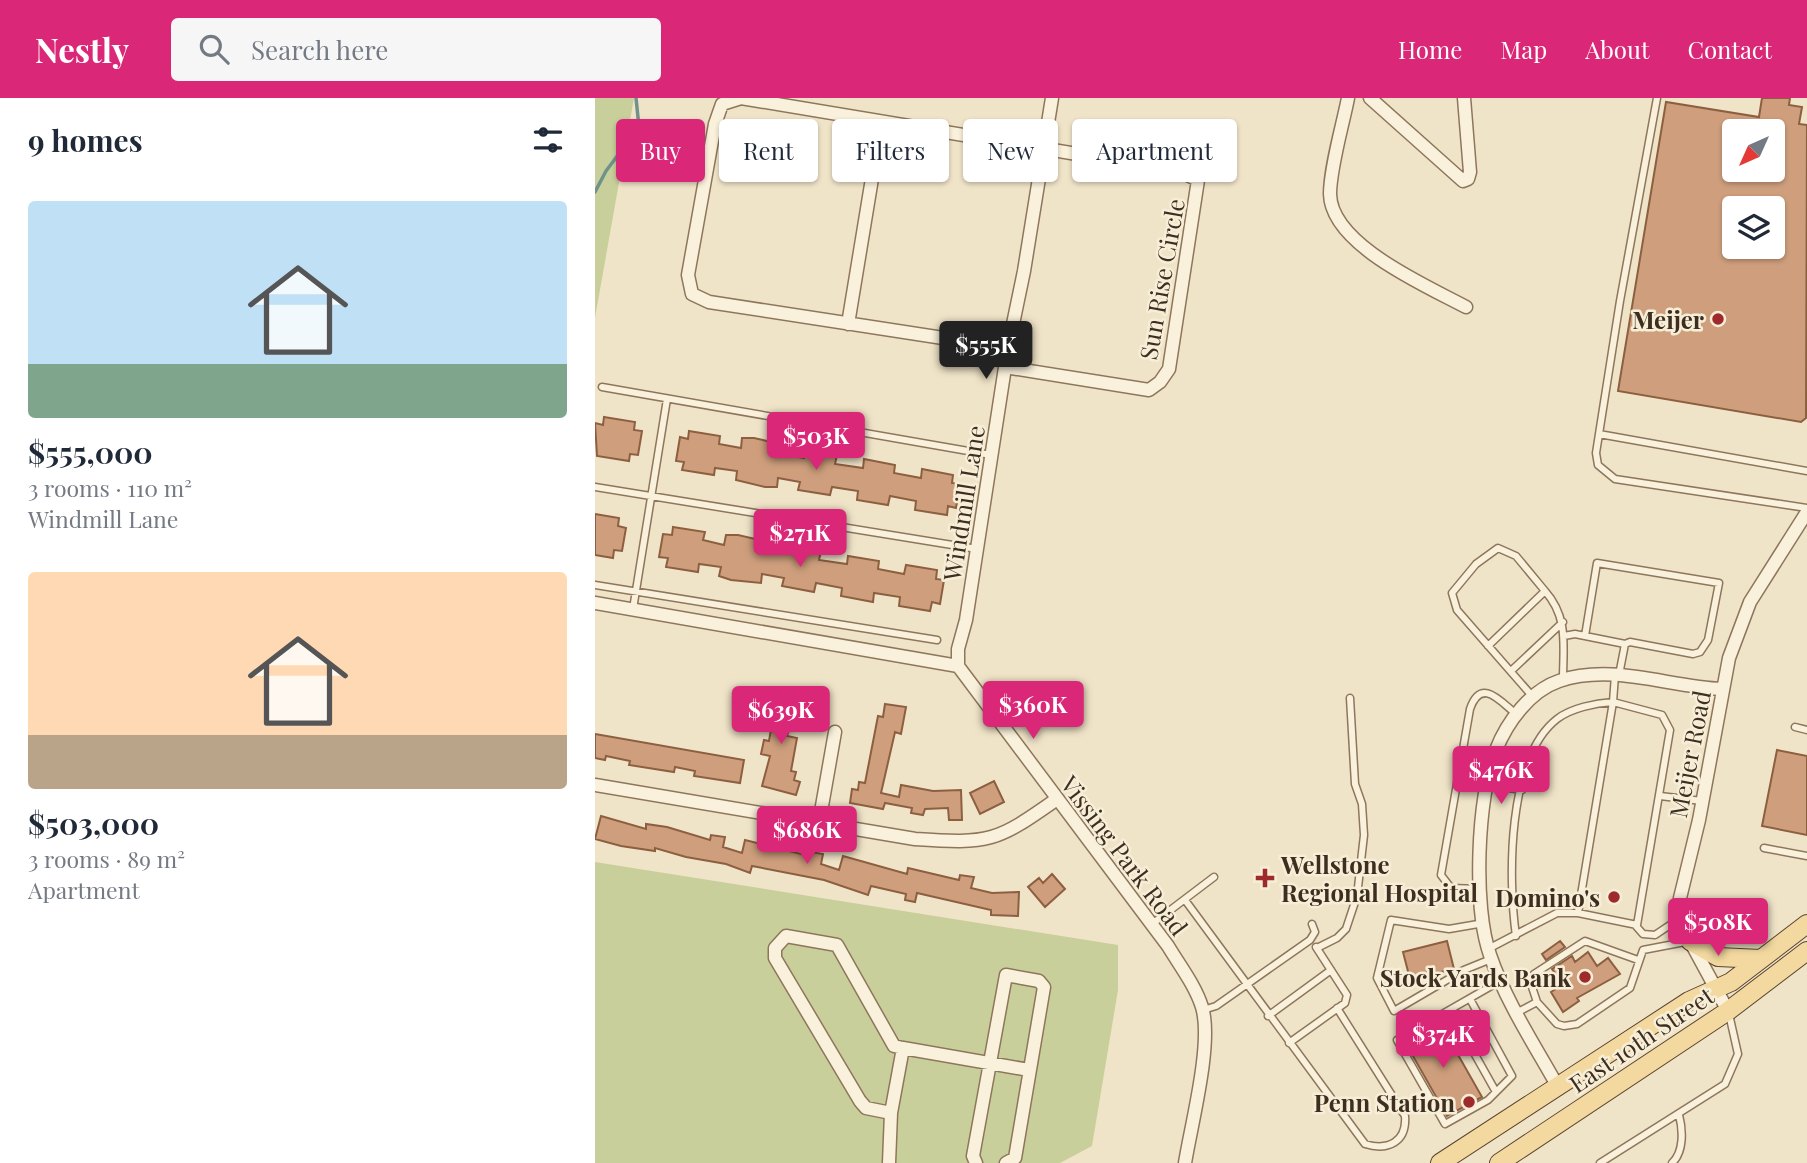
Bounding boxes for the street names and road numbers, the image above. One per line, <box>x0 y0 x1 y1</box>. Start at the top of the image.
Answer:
street label: Sun Rise Circle <box>1131 196 1191 362</box>
street label: Windmill Lane <box>935 423 991 584</box>
street label: Meijer Road <box>1661 688 1717 820</box>
street label: Vissing Park Road <box>1054 768 1196 941</box>
street label: East 10th Street <box>1563 979 1720 1099</box>

